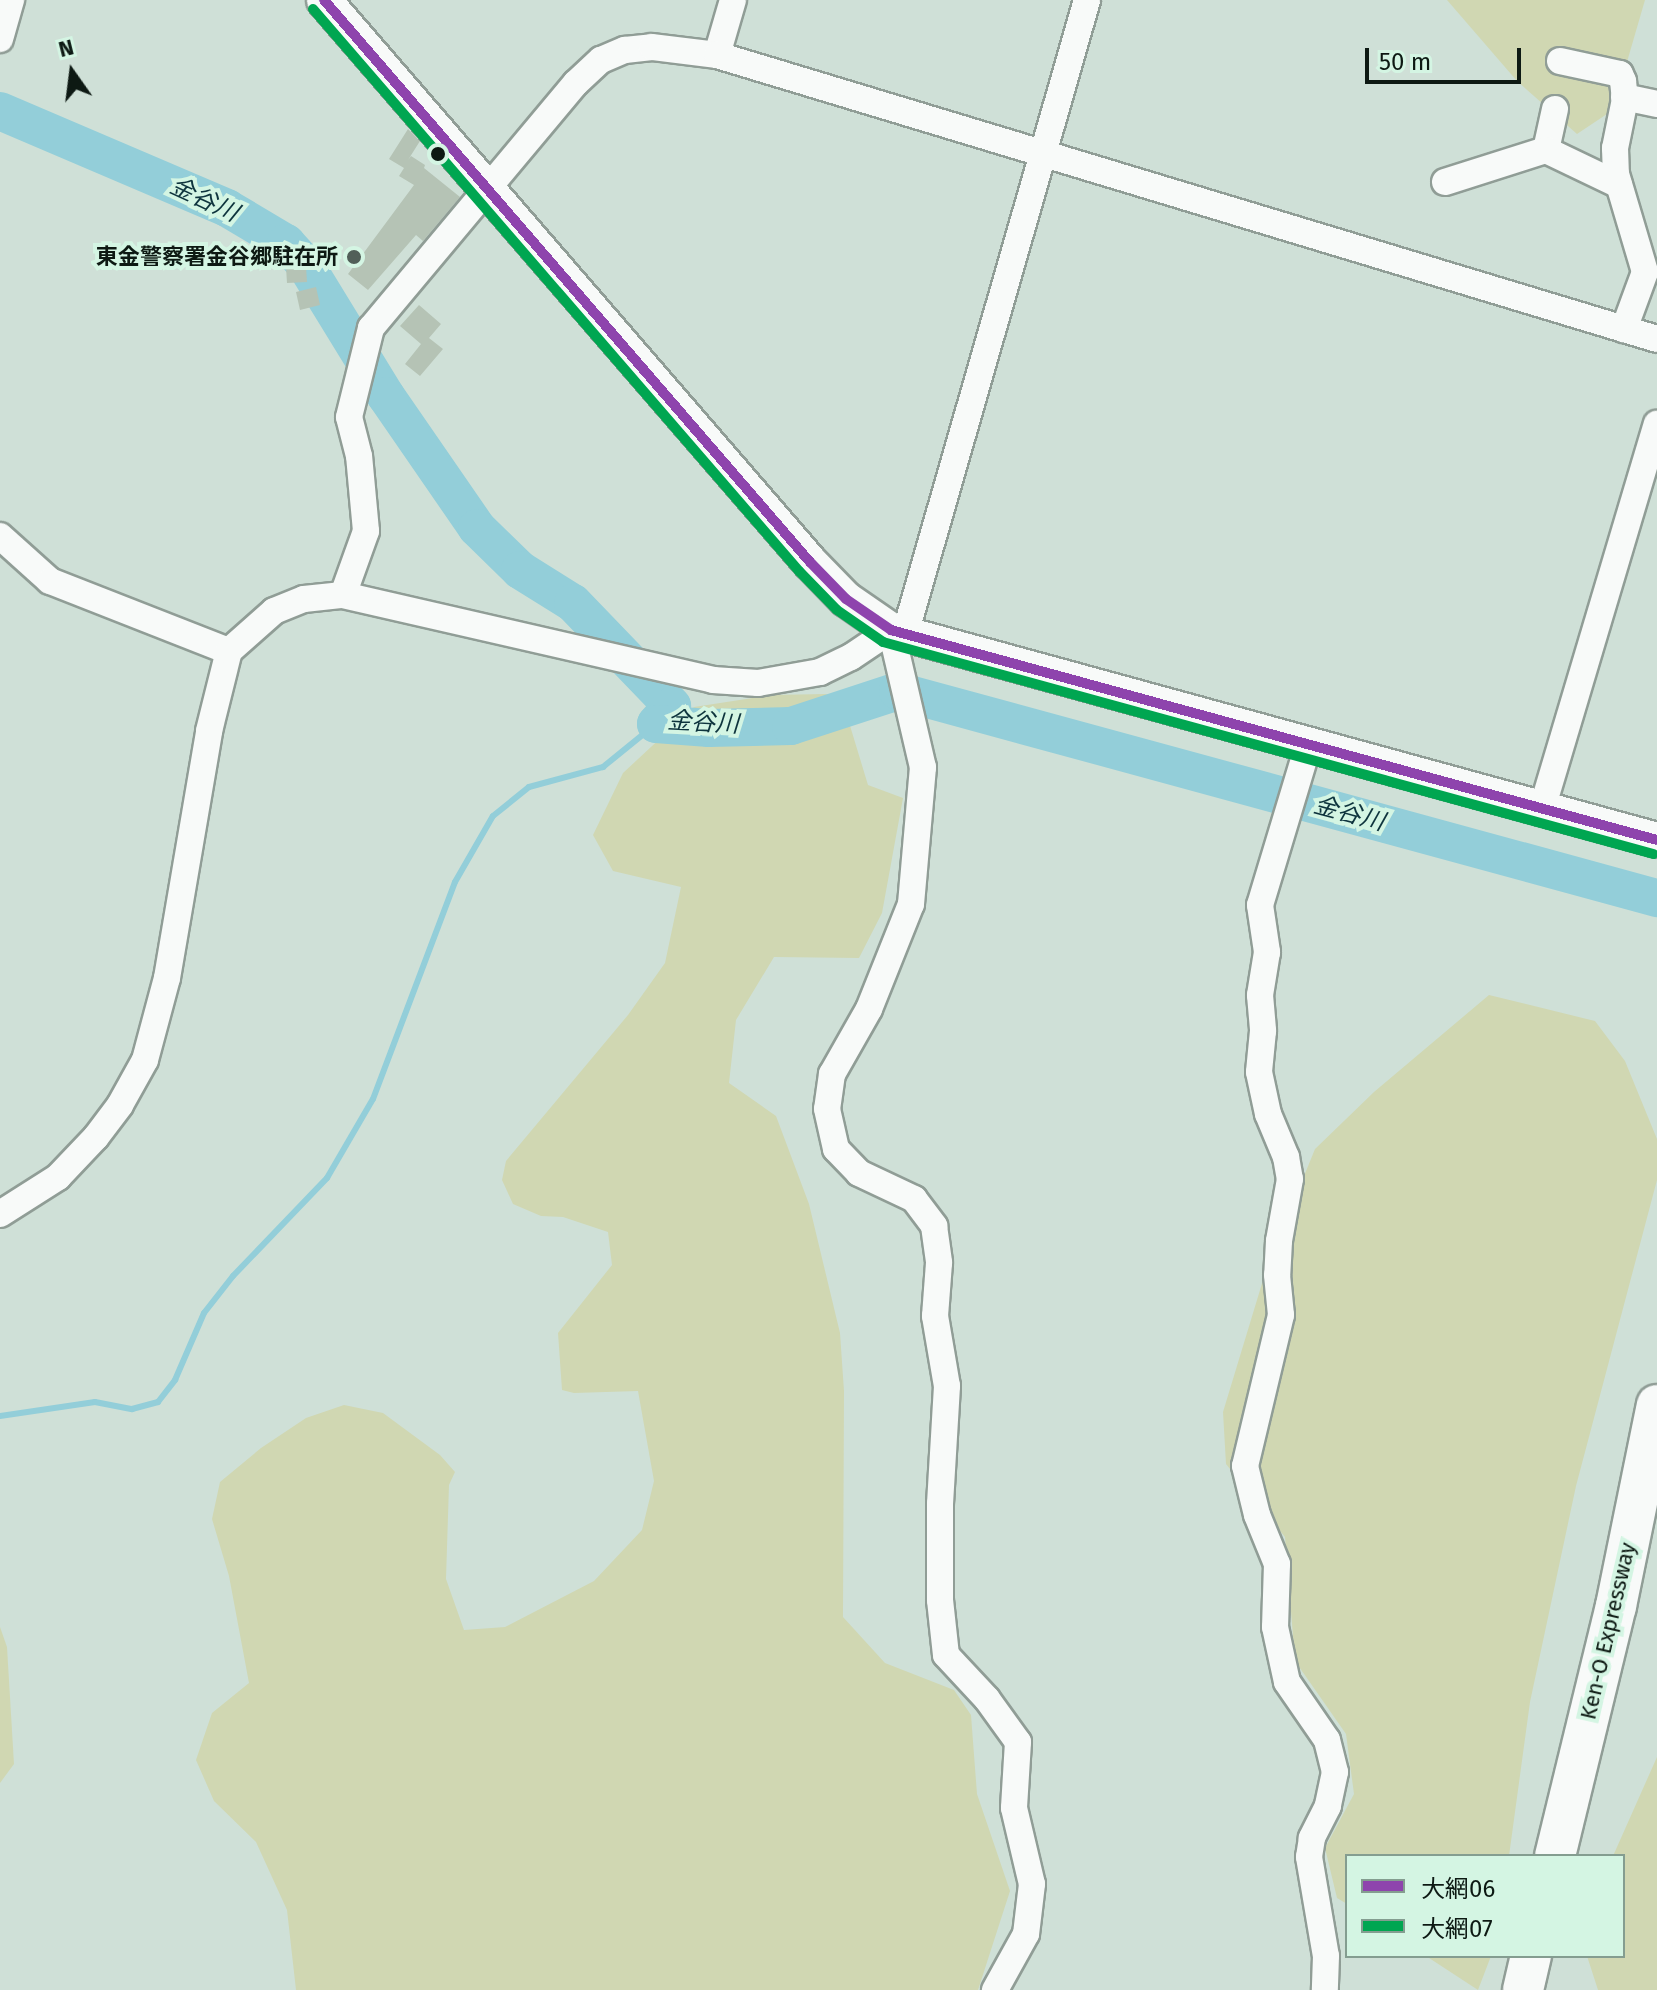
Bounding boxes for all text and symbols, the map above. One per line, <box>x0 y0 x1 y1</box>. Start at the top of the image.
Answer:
north arrow <box>32 32 112 112</box>
scale bar <box>1369 32 1525 82</box>
text: N <box>56 33 76 63</box>
text: 50 m <box>1379 48 1431 76</box>
unlabelled marker <box>430 146 446 162</box>
water label: 金谷川 <box>165 172 243 228</box>
place label: 東金警察署金谷郷駐在所 <box>96 244 338 270</box>
marker: 東金警察署金谷郷駐在所 <box>345 248 363 266</box>
water label: 金谷川 <box>666 707 740 739</box>
water label: 金谷川 <box>1310 791 1388 837</box>
street label: Ken-O Expressway <box>1575 1540 1641 1722</box>
legend <box>1345 1854 1625 1958</box>
text: 大網06 <box>1421 1875 1495 1903</box>
text: 大網07 <box>1421 1915 1493 1943</box>

